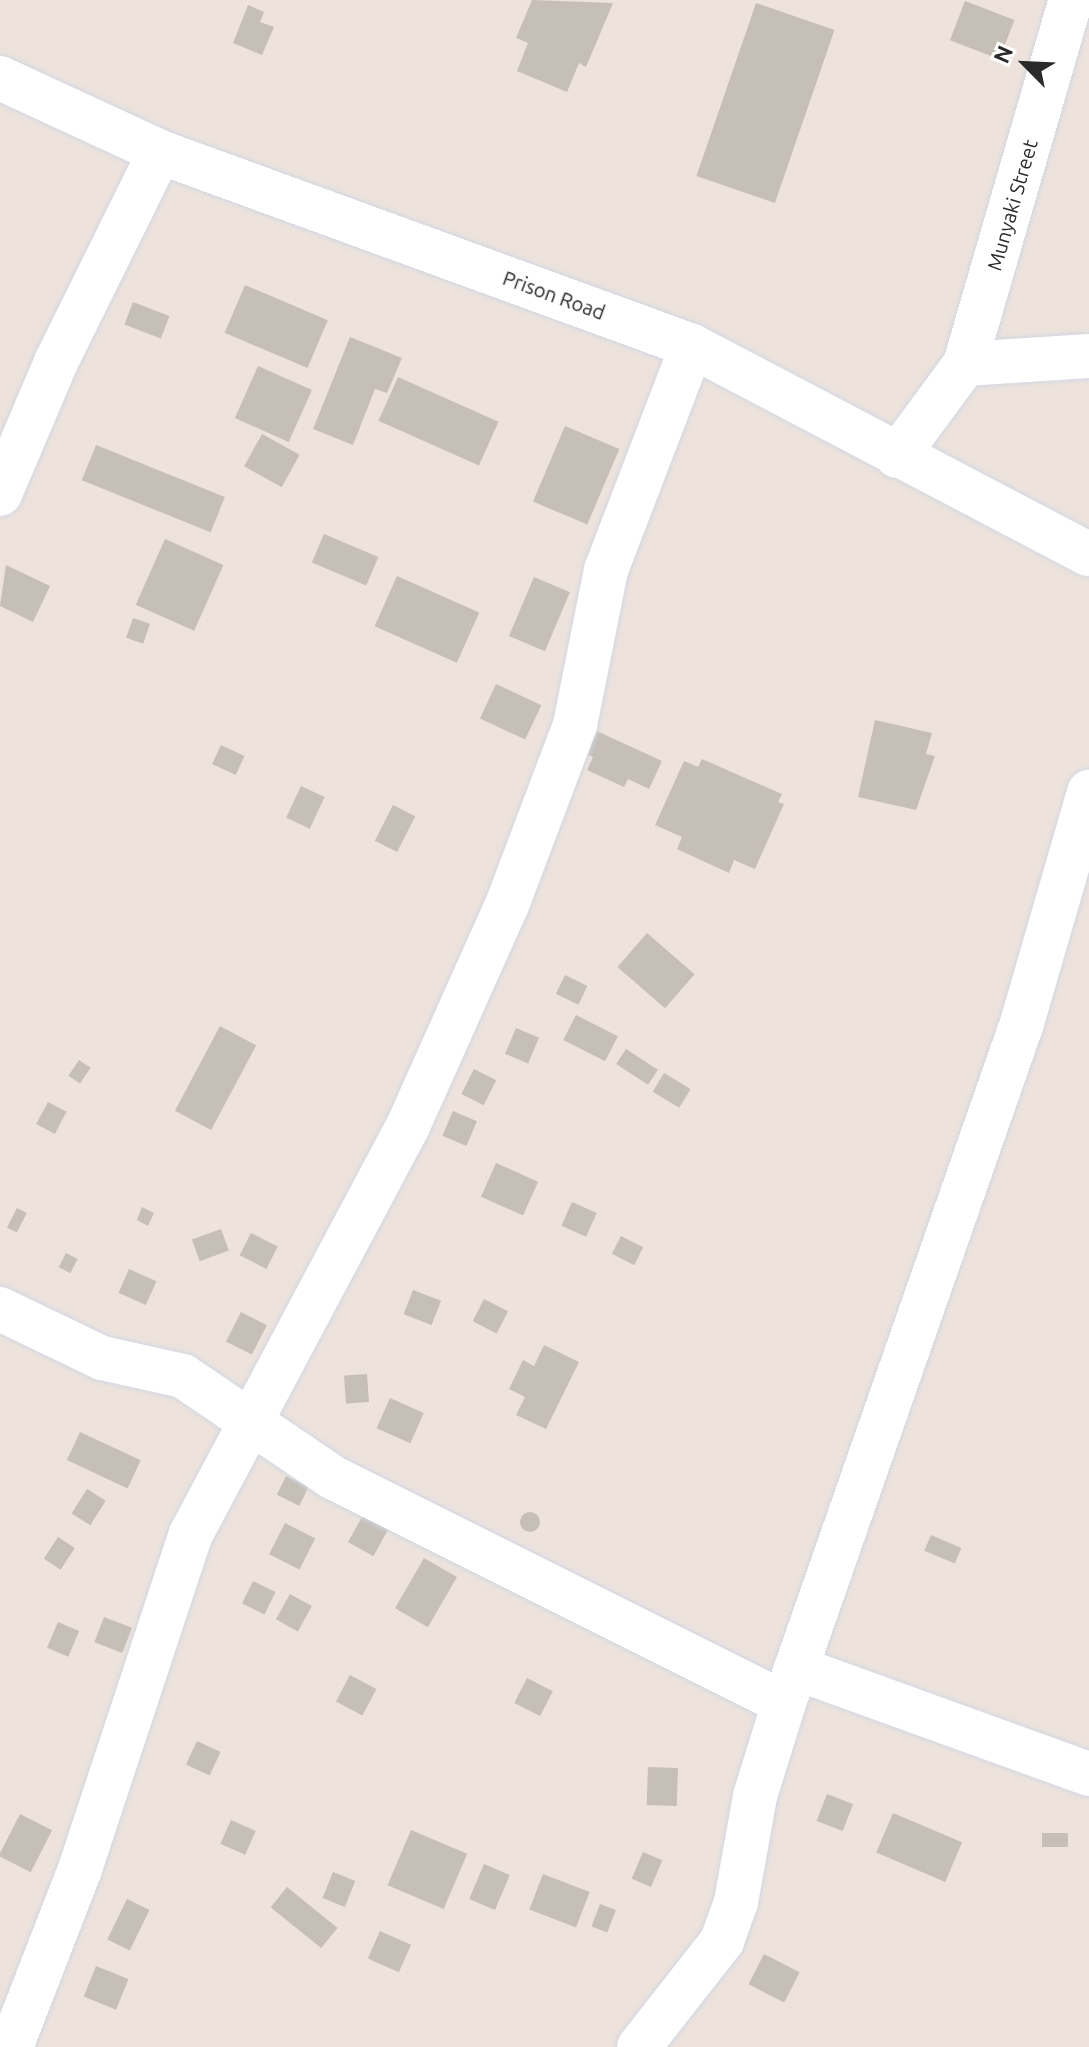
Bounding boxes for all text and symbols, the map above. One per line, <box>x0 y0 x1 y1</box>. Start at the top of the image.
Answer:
north arrow <box>985 24 1065 104</box>
text: N <box>988 41 1017 67</box>
street label: Munyaki Street <box>982 137 1042 273</box>
street label: Prison Road <box>500 265 608 325</box>

